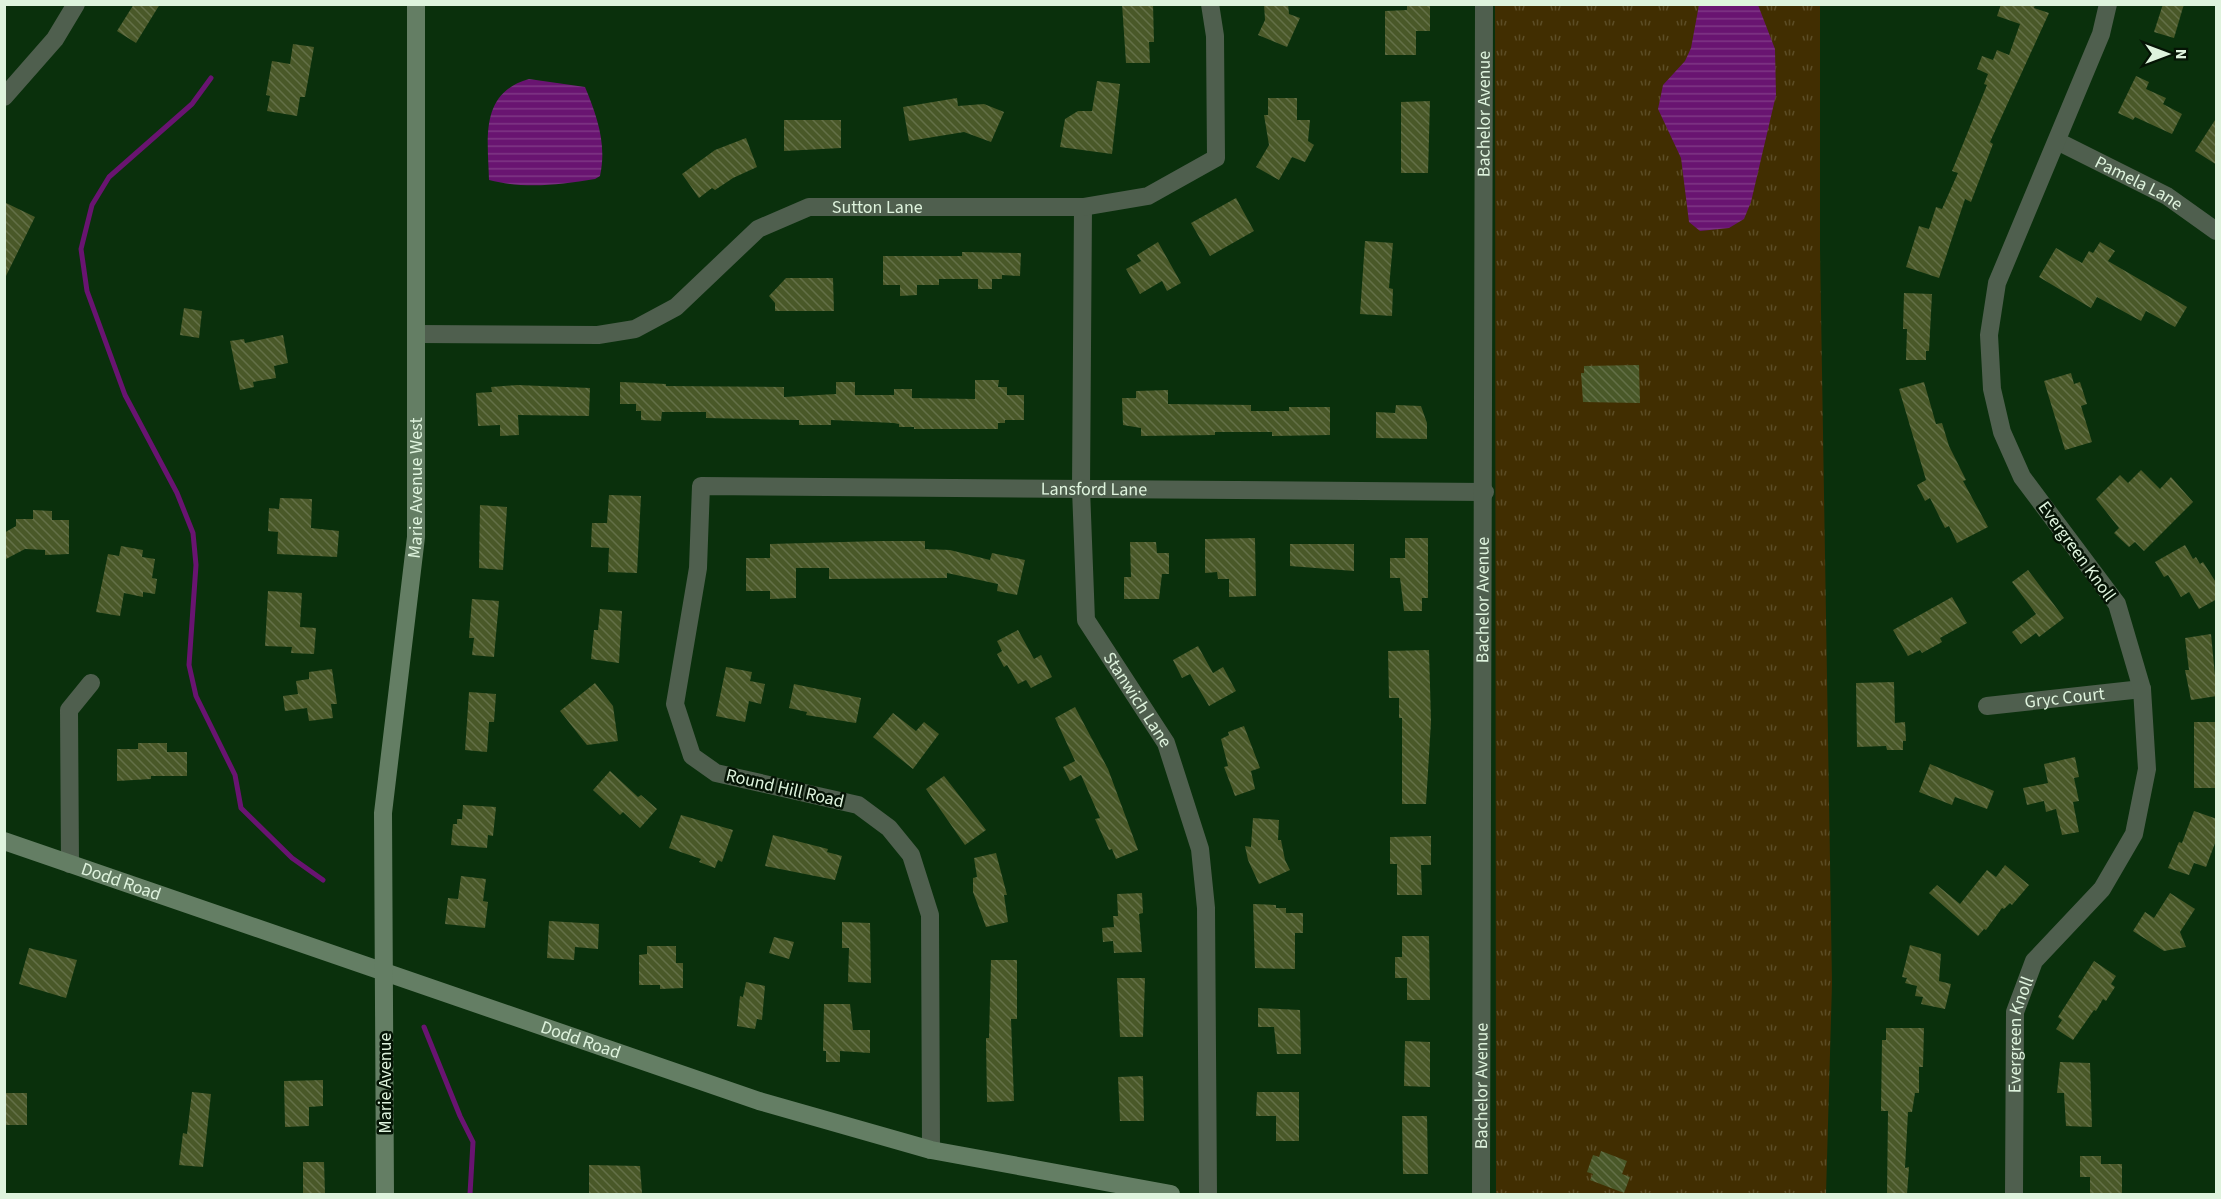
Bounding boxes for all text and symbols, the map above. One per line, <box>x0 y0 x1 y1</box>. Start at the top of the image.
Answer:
north arrow <box>2137 24 2197 84</box>
text: N <box>2170 49 2192 59</box>
street label: Bachelor Avenue <box>1472 51 1497 177</box>
street label: Pamela Lane <box>2090 150 2188 217</box>
street label: Sutton Lane <box>832 195 923 220</box>
street label: Marie Avenue West <box>402 418 429 560</box>
street label: Lansford Lane <box>1041 477 1147 502</box>
street label: Evergreen Knoll <box>2032 496 2121 606</box>
street label: Bachelor Avenue <box>1470 537 1496 663</box>
street label: Stanwich Lane <box>1097 647 1178 753</box>
street label: Gryc Court <box>2023 681 2106 715</box>
street label: Round Hill Road <box>723 763 846 814</box>
street label: Dodd Road <box>78 856 164 907</box>
street label: Evergreen Knoll <box>2003 973 2040 1093</box>
street label: Dodd Road <box>537 1015 624 1065</box>
street label: Bachelor Avenue <box>1469 1023 1494 1149</box>
street label: Marie Avenue <box>373 1033 398 1133</box>

